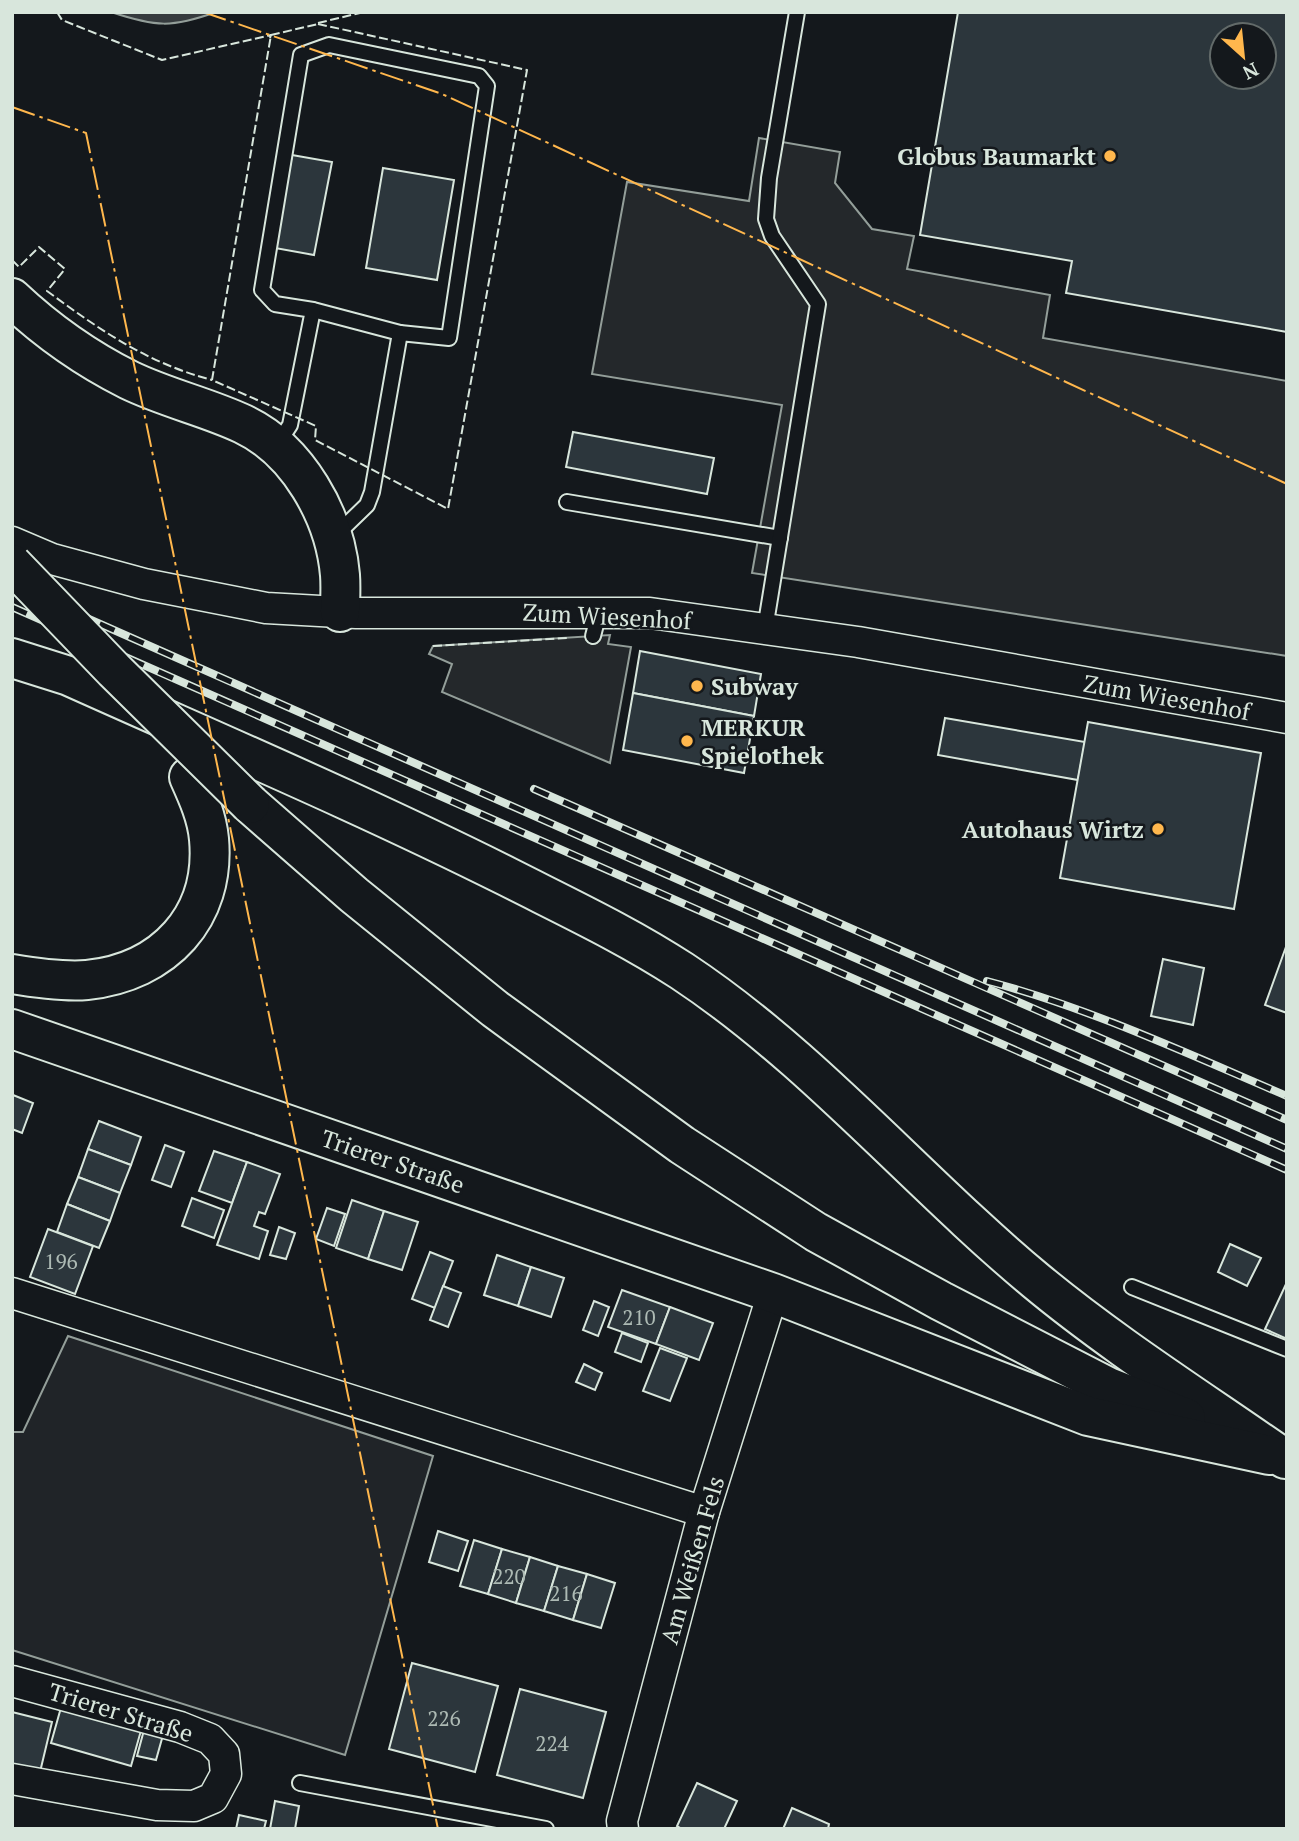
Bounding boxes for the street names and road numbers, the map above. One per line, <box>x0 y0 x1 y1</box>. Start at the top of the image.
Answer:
street label: Zum Wiesenhof <box>522 596 694 636</box>
street label: Zum Wiesenhof <box>1081 667 1255 728</box>
street label: Trierer Straße <box>317 1122 469 1200</box>
street label: Am Weißen Fels <box>653 1472 731 1648</box>
street label: Trierer Straße <box>45 1675 197 1749</box>

